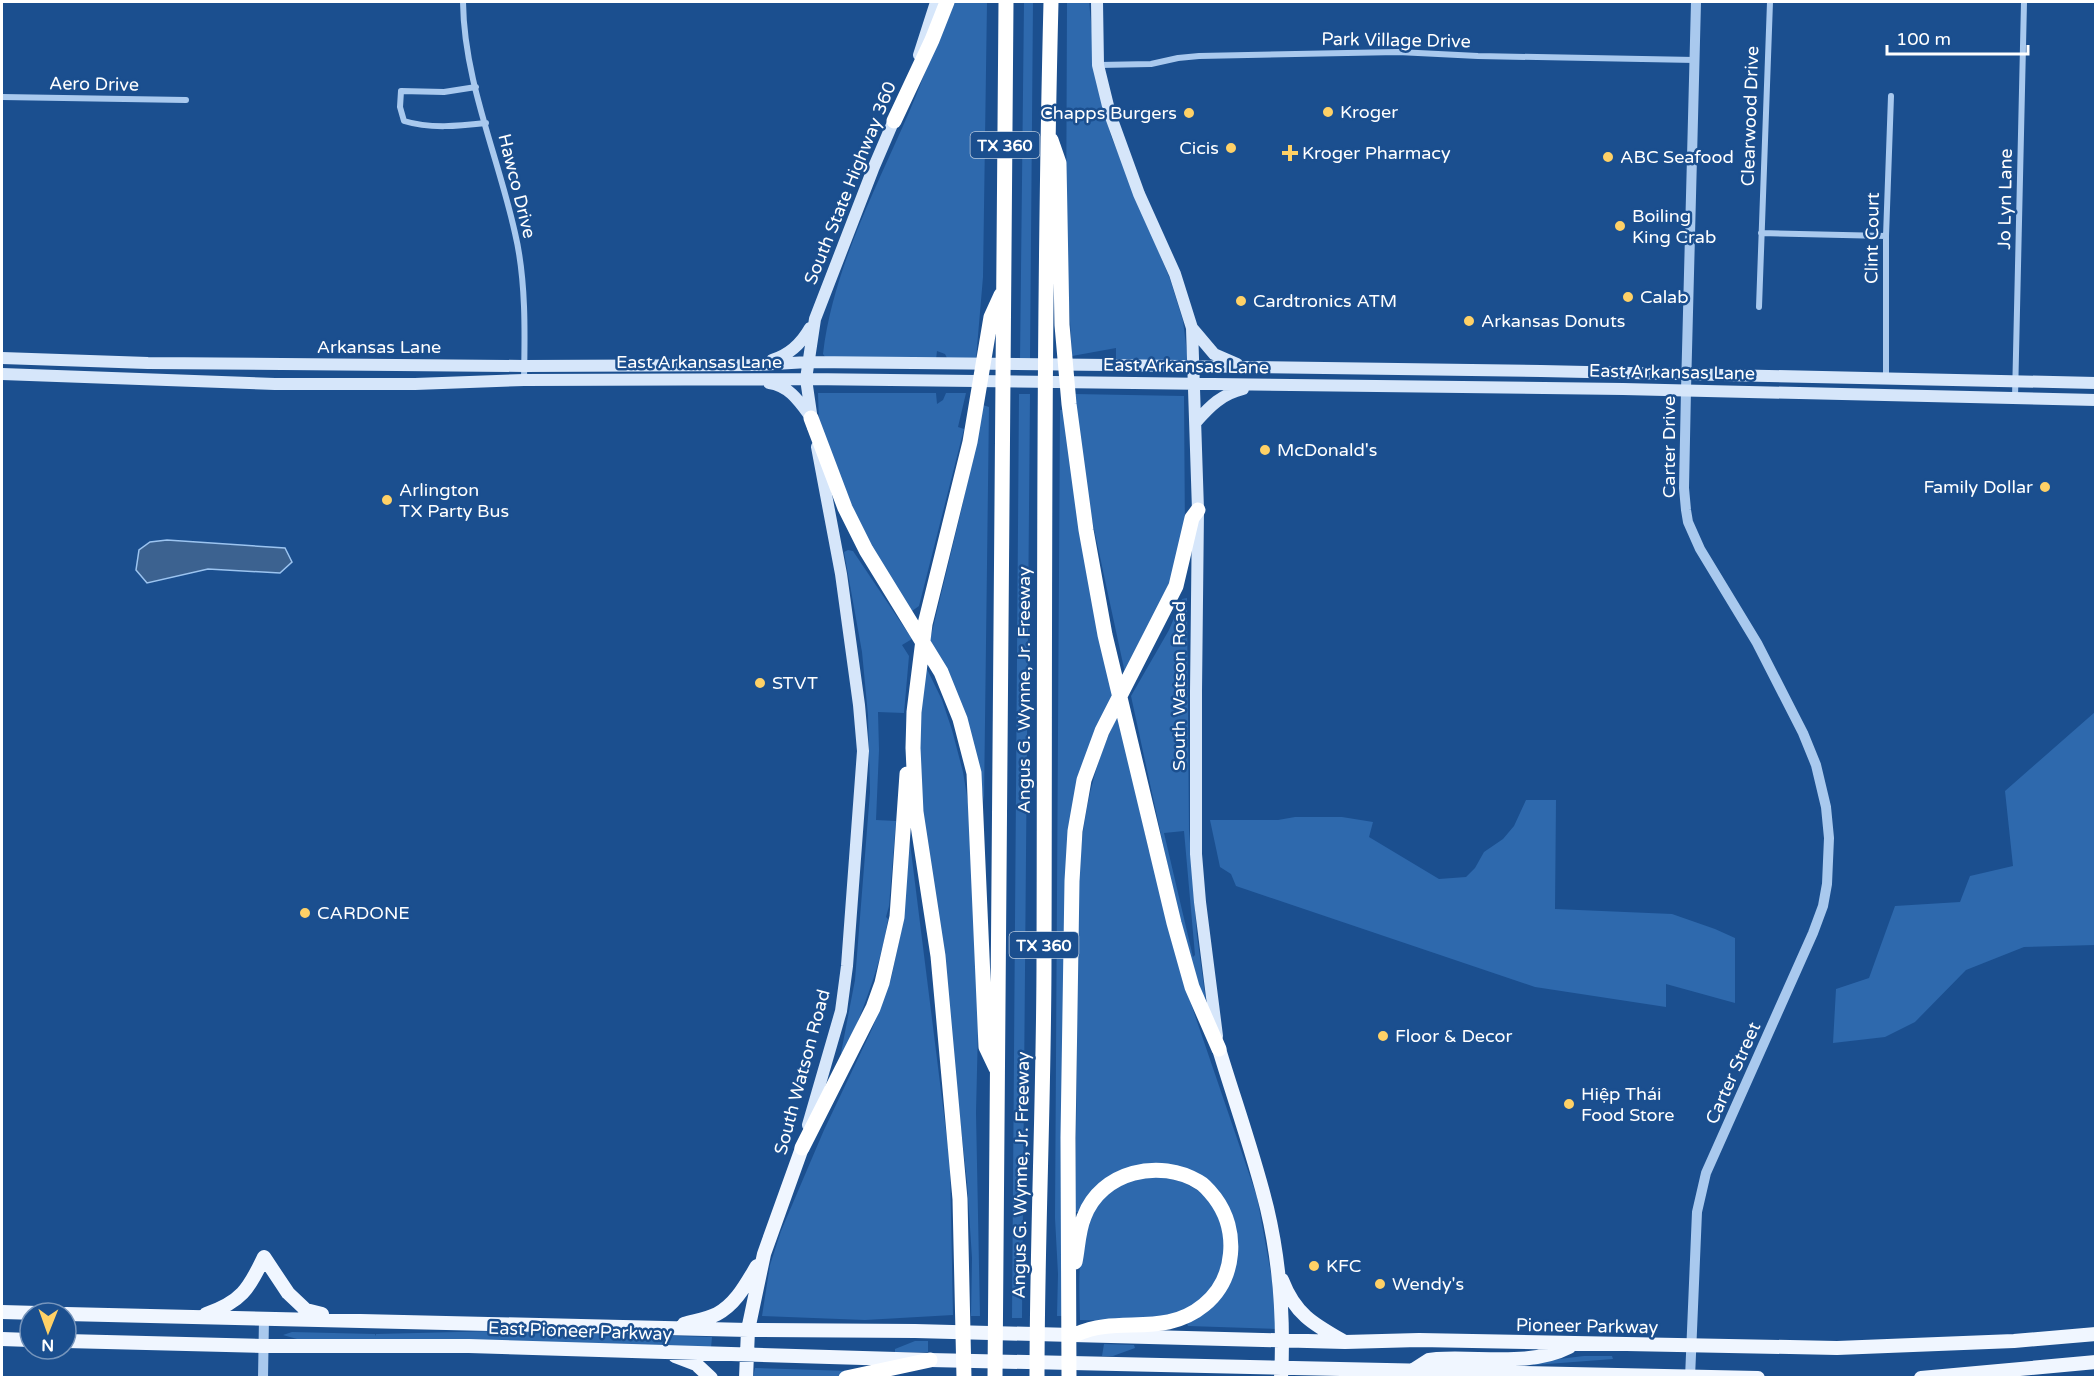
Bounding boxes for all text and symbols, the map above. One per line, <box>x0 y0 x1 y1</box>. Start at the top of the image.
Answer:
scale bar <box>1887 18 2028 56</box>
street label: Park Village Drive <box>1321 28 1471 52</box>
text: 100 m <box>1896 28 1951 50</box>
street label: Clearwood Drive <box>1737 45 1763 187</box>
street label: Aero Drive <box>49 72 139 96</box>
street label: South State Highway 360 <box>799 78 901 288</box>
place label: Kroger <box>1340 101 1398 123</box>
place label: Chapps Burgers <box>1040 102 1177 124</box>
marker: Kroger <box>1321 105 1335 119</box>
marker: Chapps Burgers <box>1182 106 1196 120</box>
street label: Hawco Drive <box>493 131 541 241</box>
road number: TX 360 <box>970 132 1040 158</box>
place label: Cicis <box>1179 137 1219 159</box>
marker: Cicis <box>1224 141 1238 155</box>
place label: Kroger Pharmacy <box>1302 142 1451 164</box>
marker: Kroger Pharmacy <box>1283 146 1297 160</box>
place label: ABC Seafood <box>1620 146 1734 168</box>
street label: Jo Lyn Lane <box>1993 148 2017 250</box>
marker: ABC Seafood <box>1601 150 1615 164</box>
street label: Clint Court <box>1860 192 1884 284</box>
place label: Boiling King Crab <box>1632 205 1716 248</box>
marker: Boiling King Crab <box>1613 219 1627 233</box>
place label: Calab <box>1640 286 1689 308</box>
place label: Cardtronics ATM <box>1253 290 1397 312</box>
marker: Calab <box>1621 290 1635 304</box>
marker: Cardtronics ATM <box>1234 294 1248 308</box>
place label: Arkansas Donuts <box>1481 310 1626 332</box>
marker: Arkansas Donuts <box>1462 314 1476 328</box>
street label: Arkansas Lane <box>317 336 441 358</box>
street label: East Arkansas Lane <box>616 351 782 373</box>
street label: East Arkansas Lane <box>1103 354 1269 378</box>
street label: East Arkansas Lane <box>1589 360 1755 384</box>
street label: Carter Drive <box>1658 396 1680 498</box>
place label: McDonald's <box>1277 439 1377 461</box>
marker: McDonald's <box>1258 443 1272 457</box>
place label: Family Dollar <box>1923 476 2033 498</box>
place label: Arlington TX Party Bus <box>399 479 509 522</box>
marker: Family Dollar <box>2038 480 2052 494</box>
marker: Arlington TX Party Bus <box>380 493 394 507</box>
street label: Angus G. Wynne, Jr. Freeway <box>1013 566 1035 814</box>
street label: South Watson Road <box>1168 601 1190 771</box>
place label: STVT <box>772 672 818 694</box>
marker: STVT <box>753 676 767 690</box>
place label: CARDONE <box>317 902 410 924</box>
marker: CARDONE <box>298 906 312 920</box>
road number: TX 360 <box>1010 932 1078 958</box>
street label: South Watson Road <box>769 987 835 1157</box>
street label: Carter Street <box>1701 1018 1765 1127</box>
place label: Floor & Decor <box>1395 1025 1512 1047</box>
marker: Floor & Decor <box>1376 1029 1390 1043</box>
street label: Angus G. Wynne, Jr. Freeway <box>1008 1051 1034 1299</box>
place label: Hiệp Thái Food Store <box>1581 1083 1674 1126</box>
marker: Hiệp Thái Food Store <box>1562 1097 1576 1111</box>
place label: KFC <box>1326 1255 1361 1277</box>
marker: KFC <box>1307 1259 1321 1273</box>
place label: Wendy's <box>1392 1273 1464 1295</box>
marker: Wendy's <box>1373 1277 1387 1291</box>
north arrow <box>18 1301 78 1361</box>
street label: Pioneer Parkway <box>1516 1314 1659 1338</box>
street label: East Pioneer Parkway <box>488 1317 673 1345</box>
text: N <box>41 1335 54 1355</box>

